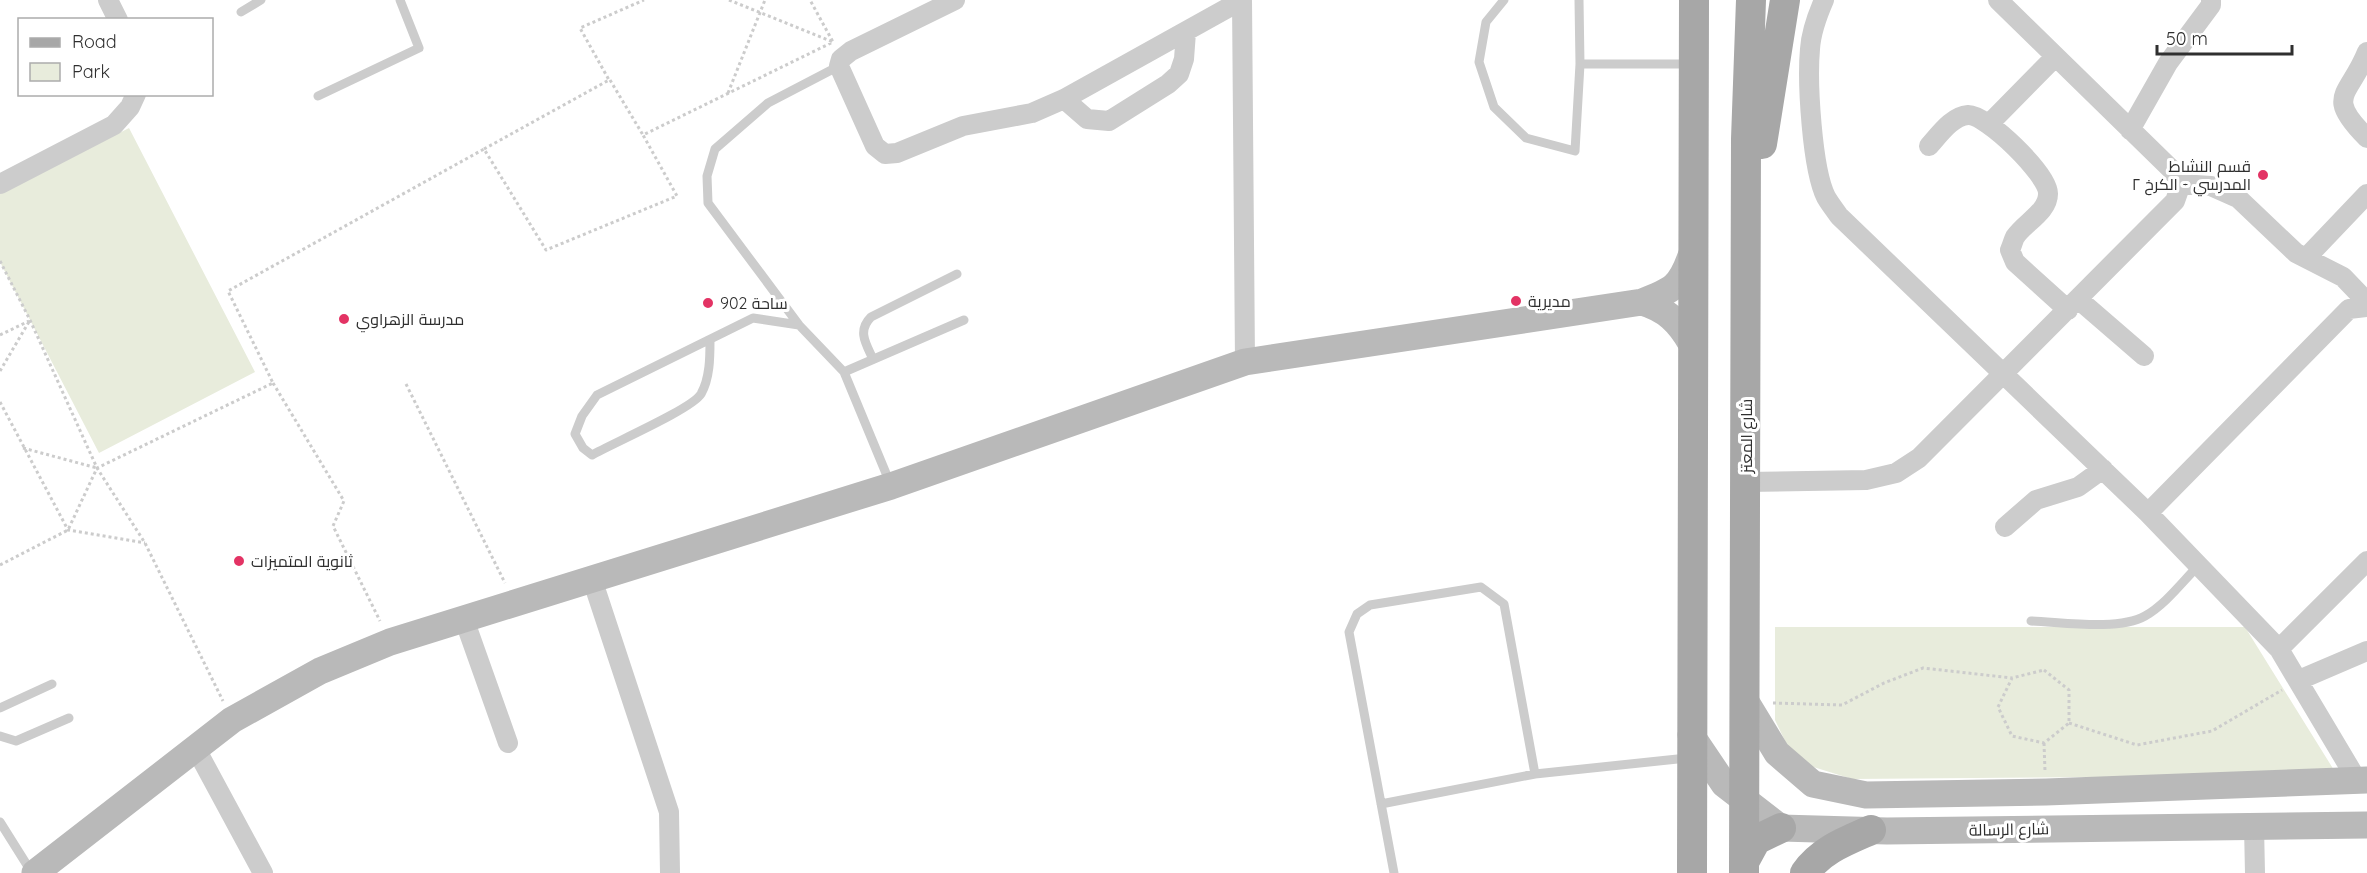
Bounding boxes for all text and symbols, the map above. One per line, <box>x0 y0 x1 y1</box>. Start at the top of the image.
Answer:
legend <box>18 18 213 96</box>
scale bar <box>2157 18 2292 56</box>
text: 50 m <box>2166 27 2208 50</box>
text: Road <box>72 30 117 53</box>
text: Park <box>72 60 110 83</box>
place label: قسم النشاط المدرسي - الكرخ ٢ <box>2132 156 2251 197</box>
marker: قسم النشاط المدرسي - الكرخ ٢ <box>2256 168 2270 182</box>
place label: مديرية <box>1528 291 1571 311</box>
place label: ساحة 902 <box>720 293 788 313</box>
marker: مديرية <box>1509 294 1523 308</box>
marker: ساحة 902 <box>701 296 715 310</box>
place label: مدرسة الزهراوي <box>356 309 464 333</box>
marker: مدرسة الزهراوي <box>337 312 351 326</box>
street label: شارع المعتز <box>1736 399 1758 474</box>
place label: ثانوية المتميزات <box>251 551 354 571</box>
marker: ثانوية المتميزات <box>232 554 246 568</box>
street label: شارع الرسالة <box>1969 818 2049 842</box>

